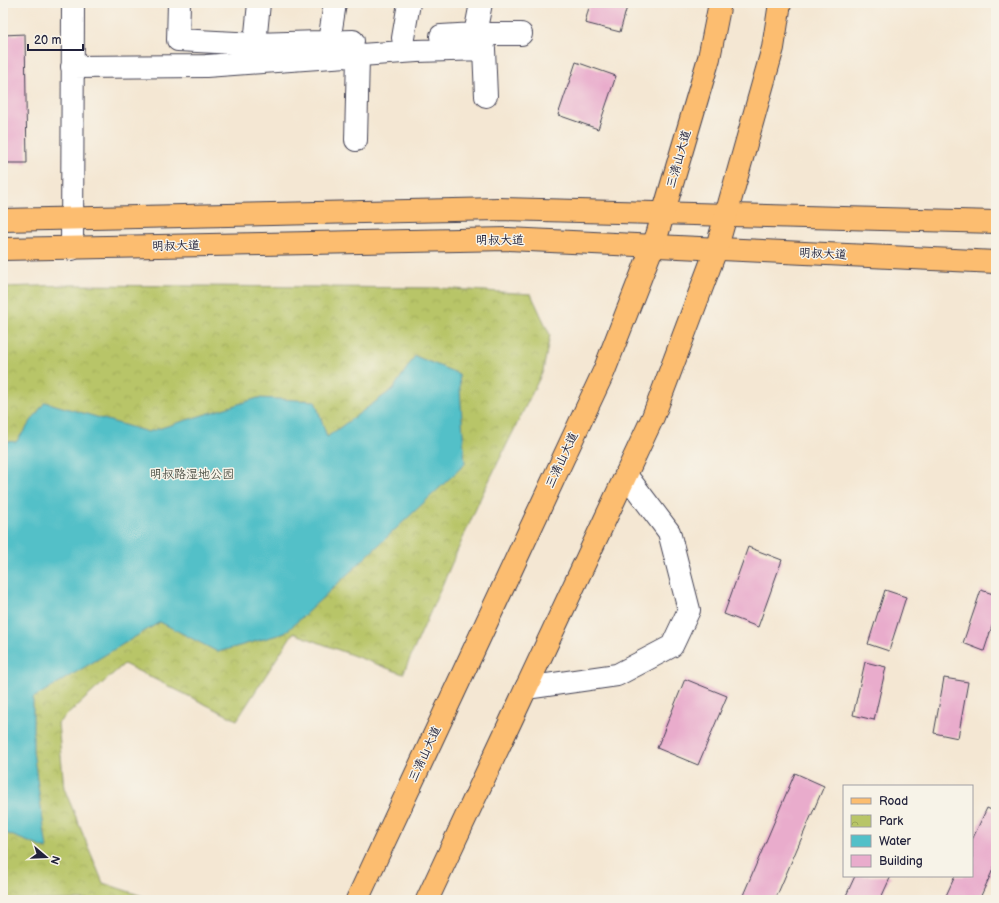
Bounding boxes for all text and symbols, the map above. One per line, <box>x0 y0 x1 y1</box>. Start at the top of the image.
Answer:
scale bar <box>28 26 83 52</box>
text: 20 m <box>34 33 61 48</box>
street label: 三清山大道 <box>664 128 694 190</box>
street label: 明叔大道 <box>476 233 524 248</box>
street label: 明叔大道 <box>152 238 200 254</box>
street label: 明叔大道 <box>799 245 847 263</box>
street label: 三清山大道 <box>543 430 581 490</box>
park label: 明叔路湿地公园 <box>150 467 234 482</box>
street label: 三清山大道 <box>406 724 444 784</box>
legend <box>843 785 973 877</box>
text: Road <box>879 794 908 809</box>
text: Park <box>879 814 903 829</box>
text: Water <box>879 834 911 849</box>
north arrow <box>26 837 66 877</box>
text: N <box>47 854 62 866</box>
text: Building <box>879 854 923 869</box>

